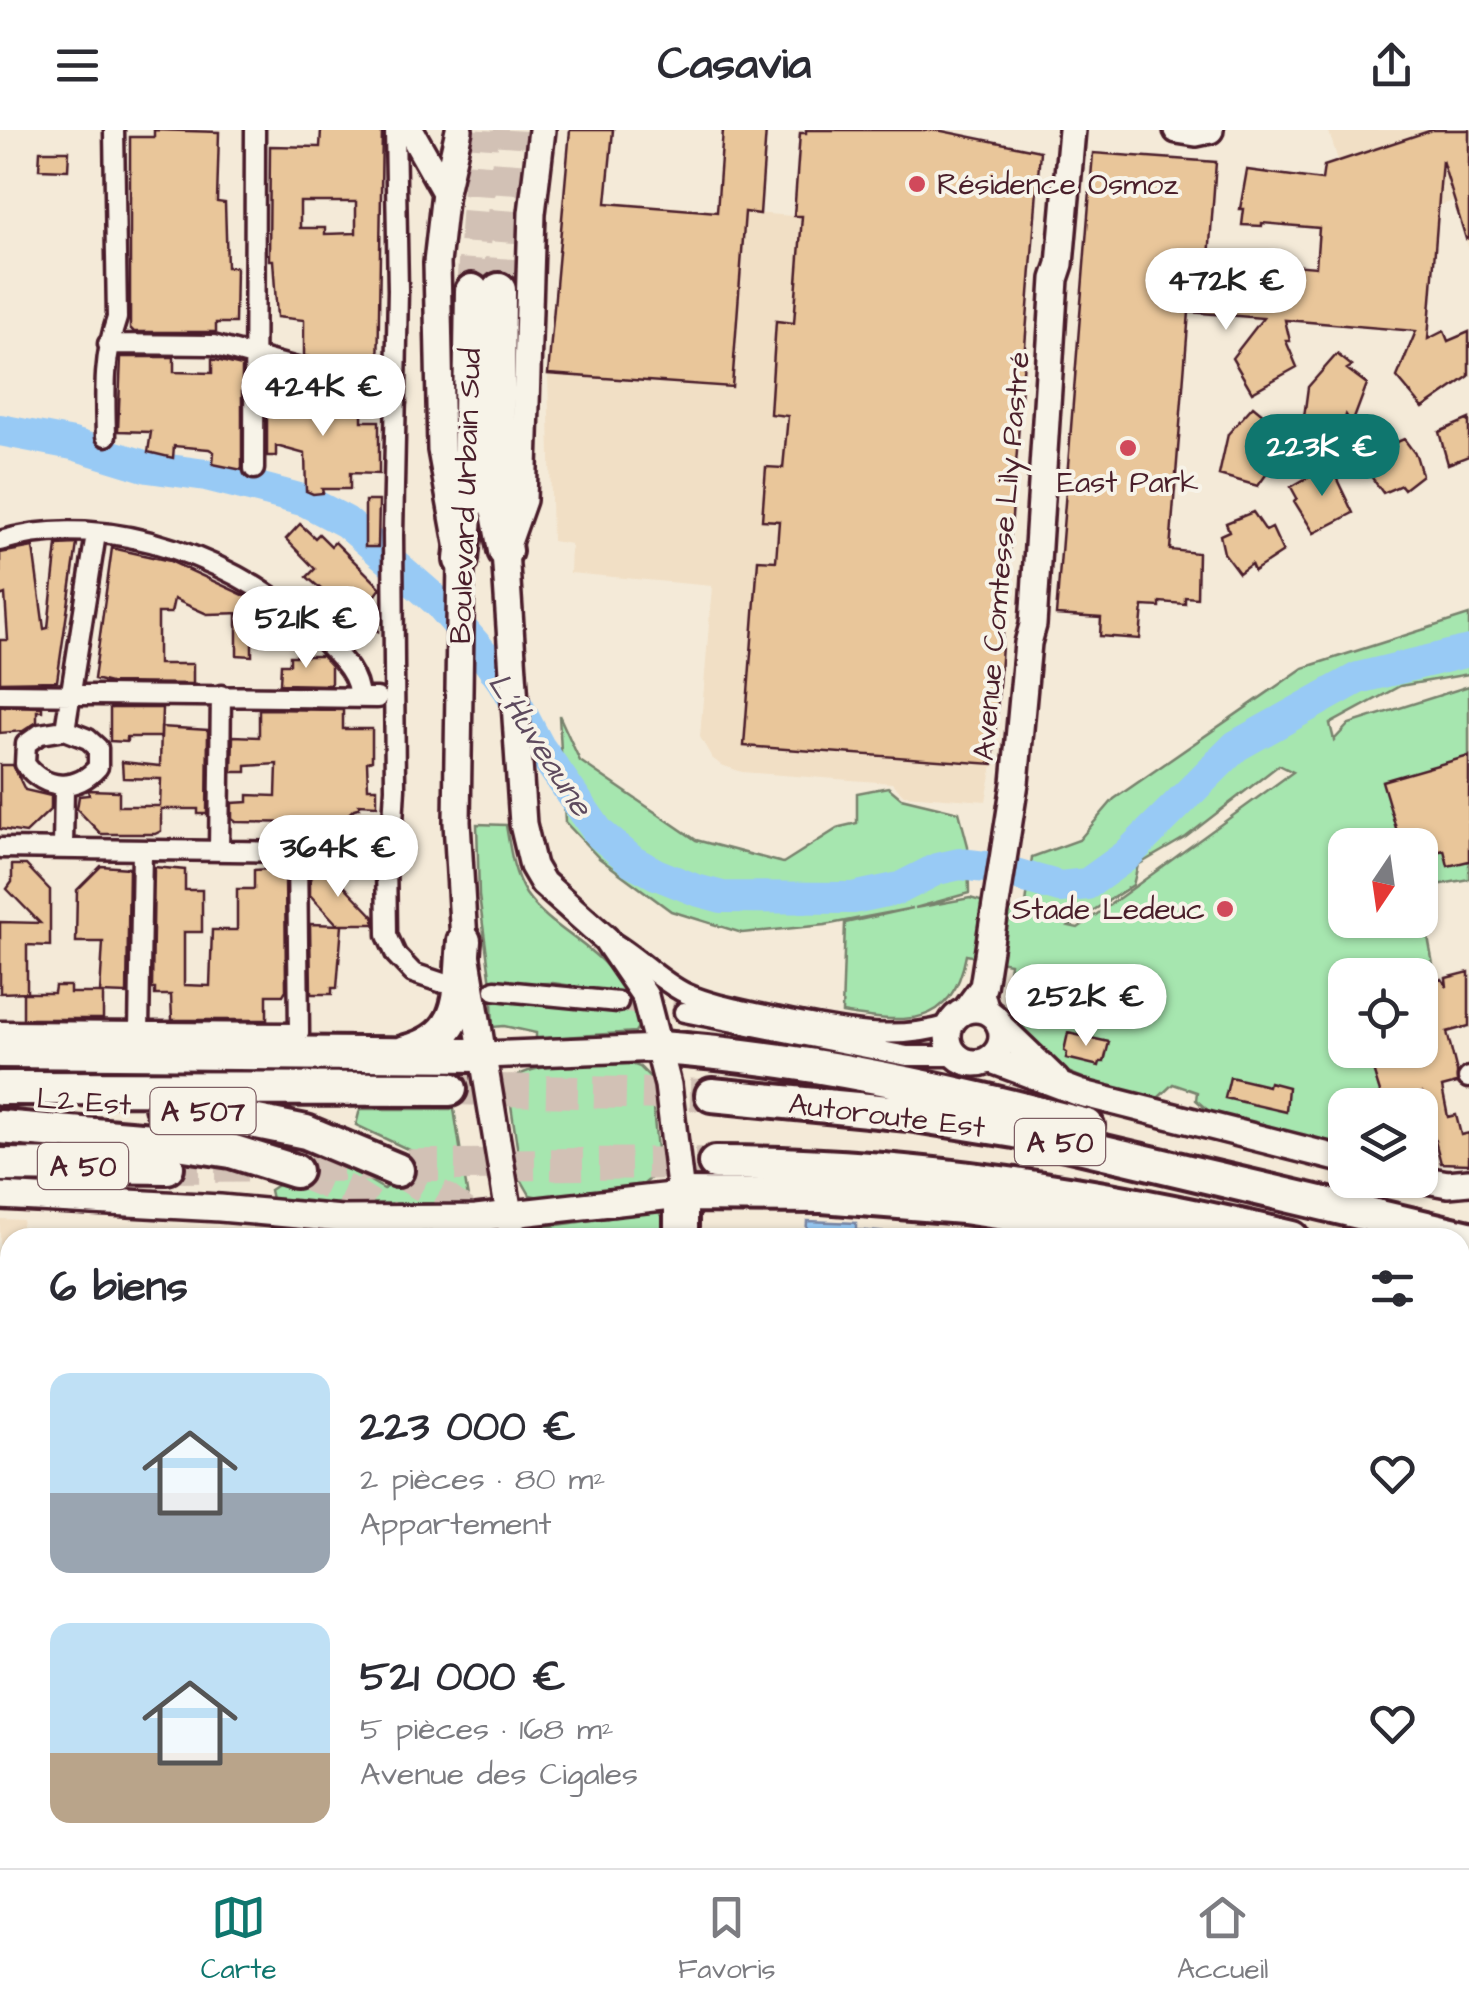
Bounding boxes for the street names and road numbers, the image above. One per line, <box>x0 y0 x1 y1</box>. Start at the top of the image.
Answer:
street label: Boulevard Urbain Sud <box>440 347 492 645</box>
street label: Avenue Comtesse Lily Pastré <box>963 350 1042 762</box>
street label: L2 Est <box>35 1078 133 1126</box>
street label: Autoroute Est <box>786 1083 987 1149</box>
road number: A 507 <box>150 1088 256 1134</box>
road number: A 50 <box>1015 1119 1105 1165</box>
road number: A 50 <box>38 1143 128 1189</box>

